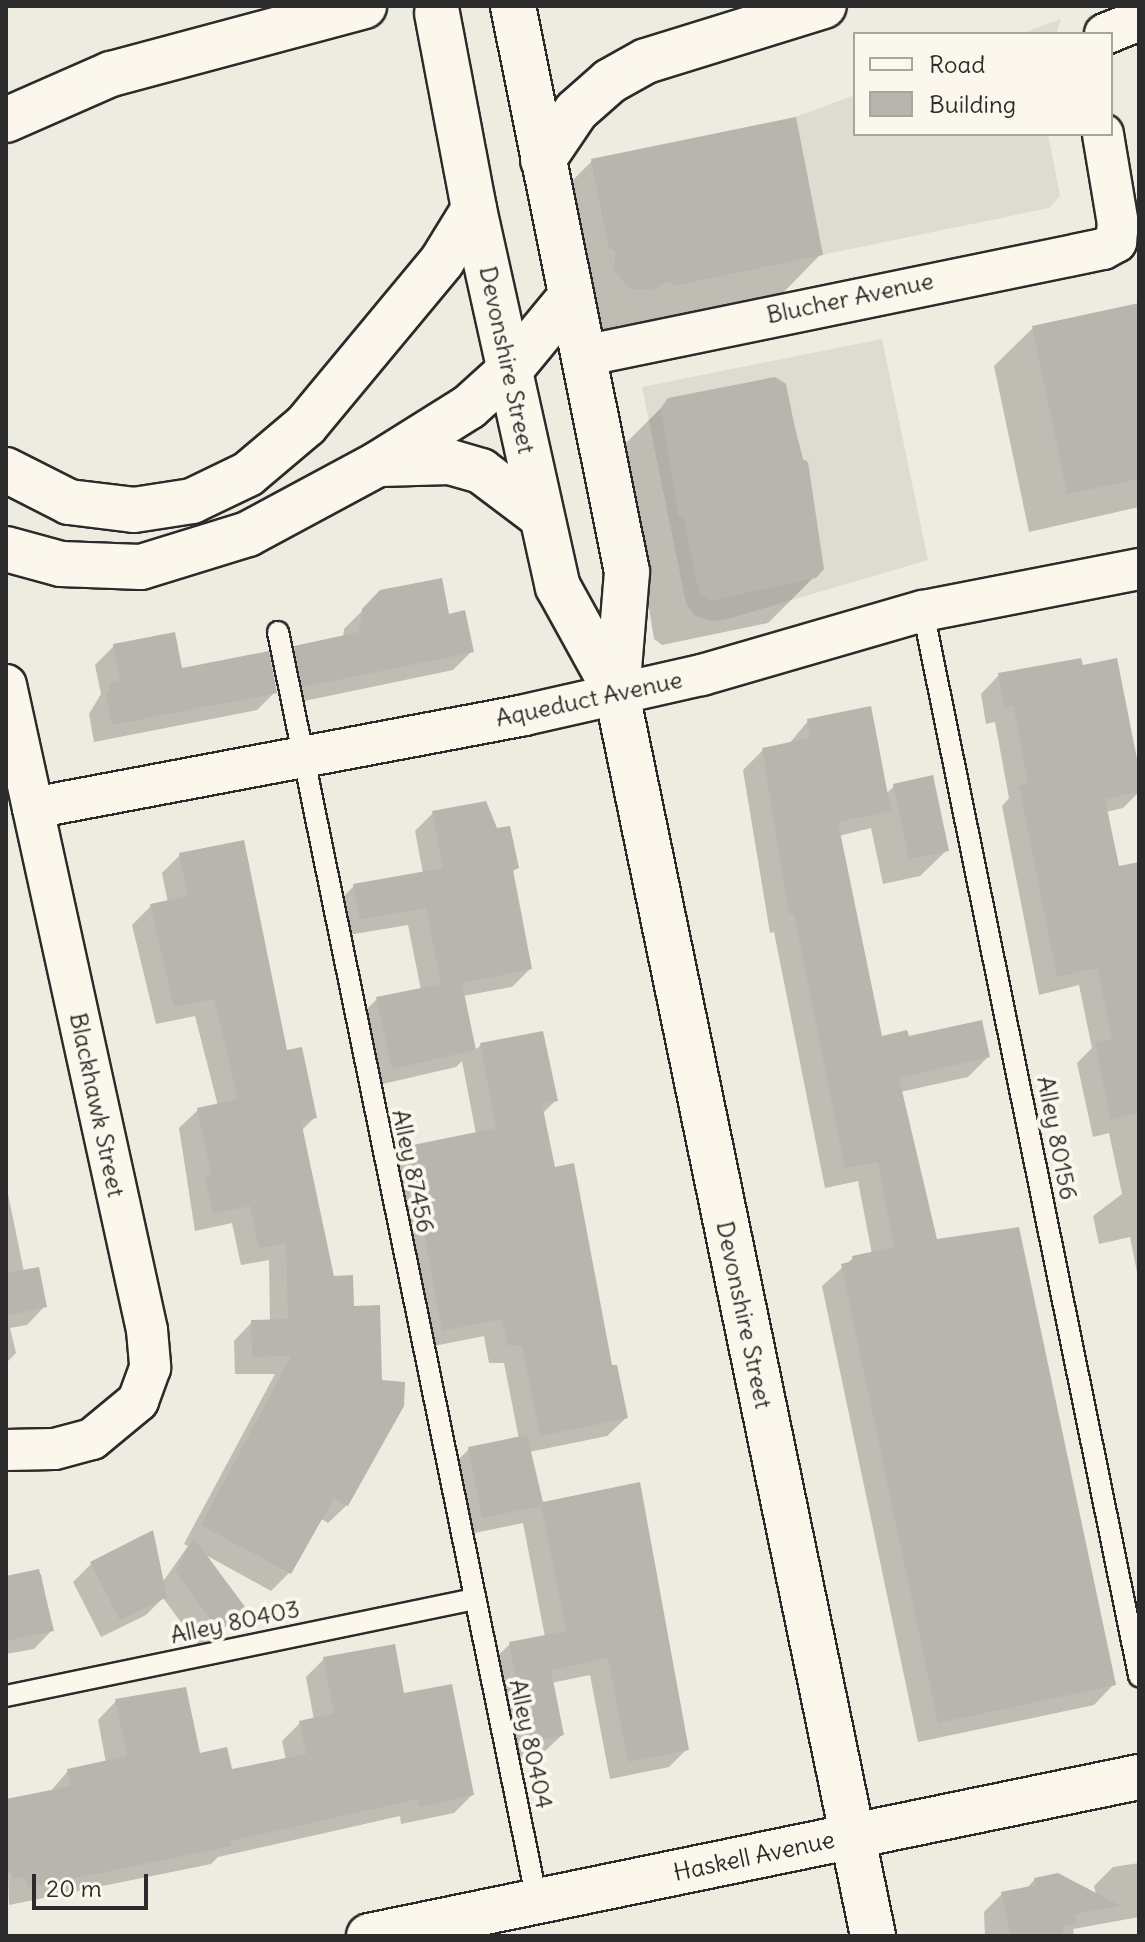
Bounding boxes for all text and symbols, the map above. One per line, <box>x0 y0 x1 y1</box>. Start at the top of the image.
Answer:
legend <box>853 32 1113 136</box>
text: Road <box>929 49 985 79</box>
text: Building <box>929 89 1016 119</box>
street label: Devonshire Street <box>473 264 541 456</box>
street label: Blucher Avenue <box>764 266 936 330</box>
street label: Aqueduct Avenue <box>493 665 685 733</box>
street label: Blackhawk Street <box>63 1010 131 1200</box>
street label: Alley 80156 <box>1031 1074 1083 1202</box>
street label: Alley 87456 <box>386 1107 440 1235</box>
street label: Devonshire Street <box>710 1219 778 1411</box>
street label: Alley 80403 <box>168 1594 302 1650</box>
street label: Alley 80404 <box>503 1677 559 1811</box>
street label: Haskell Avenue <box>671 1825 837 1887</box>
scale bar <box>36 1858 152 1908</box>
text: 20 m <box>46 1873 102 1903</box>

